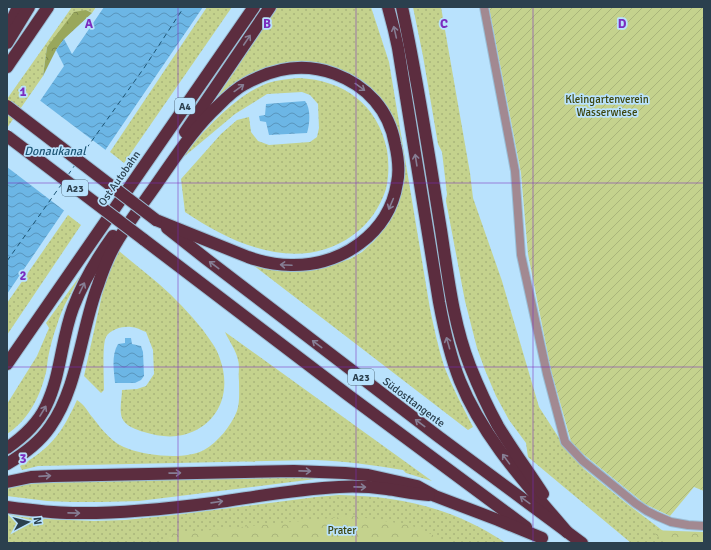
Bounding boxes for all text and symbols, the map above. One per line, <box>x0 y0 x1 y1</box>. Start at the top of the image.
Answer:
text: A <box>85 16 94 32</box>
text: B <box>263 16 271 32</box>
text: C <box>440 16 448 32</box>
text: D <box>618 16 627 32</box>
one-way arrow <box>390 26 398 39</box>
one-way arrow <box>243 35 252 46</box>
one-way arrow <box>354 83 365 91</box>
text: 1 <box>19 84 27 100</box>
one-way arrow <box>233 84 244 92</box>
park label: Kleingartenverein Wasserwiese <box>565 93 649 119</box>
road number: A4 <box>175 98 195 114</box>
water label: Donaukanal <box>24 144 87 159</box>
street label: Ost Autobahn <box>96 148 143 208</box>
one-way arrow <box>412 154 420 167</box>
road number: A23 <box>62 180 88 196</box>
one-way arrow <box>387 197 394 209</box>
one-way arrow <box>208 261 219 269</box>
one-way arrow <box>280 261 293 268</box>
text: 2 <box>19 268 27 284</box>
one-way arrow <box>79 282 86 294</box>
one-way arrow <box>444 337 451 350</box>
one-way arrow <box>312 340 323 348</box>
road number: A23 <box>348 369 374 385</box>
street label: Südosttangente <box>380 375 447 430</box>
one-way arrow <box>39 405 47 417</box>
one-way arrow <box>415 418 426 427</box>
text: 3 <box>19 451 27 467</box>
one-way arrow <box>502 453 510 464</box>
one-way arrow <box>298 467 311 475</box>
one-way arrow <box>168 469 181 477</box>
one-way arrow <box>38 473 51 480</box>
one-way arrow <box>353 483 366 491</box>
one-way arrow <box>519 496 530 504</box>
one-way arrow <box>210 498 223 506</box>
north arrow <box>8 502 48 542</box>
one-way arrow <box>67 509 80 517</box>
text: N <box>31 516 44 525</box>
park label: Prater <box>328 524 356 537</box>

